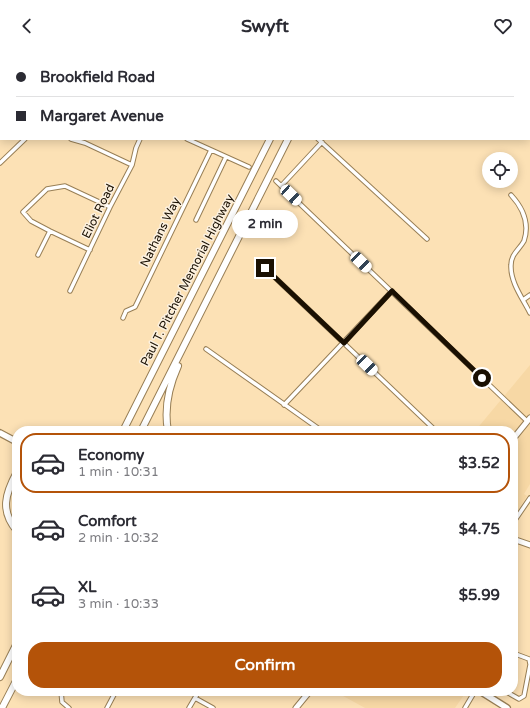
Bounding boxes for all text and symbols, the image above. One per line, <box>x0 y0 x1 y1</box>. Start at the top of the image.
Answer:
icon: back <box>16 15 38 37</box>
text: Swyft <box>241 15 289 37</box>
icon: heart <box>492 15 514 37</box>
text: Brookfield Road <box>40 68 155 86</box>
text: Margaret Avenue <box>40 107 164 125</box>
map controls <box>482 152 518 188</box>
button: locate <box>482 152 518 188</box>
street label: Eliot Road <box>79 182 117 240</box>
car <box>278 182 304 208</box>
street label: Paul T. Pitcher Memorial Highway <box>137 191 237 368</box>
street label: Nathans Way <box>137 194 183 269</box>
callout: 2 min <box>232 210 298 238</box>
text: 2 min <box>248 216 282 232</box>
car <box>348 249 374 275</box>
route end <box>256 259 274 277</box>
car <box>354 352 380 378</box>
route start <box>473 369 491 387</box>
icon: car <box>30 445 66 481</box>
text: Economy <box>78 446 144 464</box>
text: $3.52 <box>459 454 500 472</box>
text: 1 min · 10:31 <box>78 464 159 480</box>
icon: car <box>30 511 66 547</box>
text: Comfort <box>78 512 137 530</box>
text: $4.75 <box>459 520 500 538</box>
text: 2 min · 10:32 <box>78 530 159 546</box>
icon: car <box>30 577 66 613</box>
text: XL <box>78 578 97 596</box>
text: $5.99 <box>459 586 500 604</box>
text: 3 min · 10:33 <box>78 596 159 612</box>
button: Confirm <box>28 642 502 688</box>

